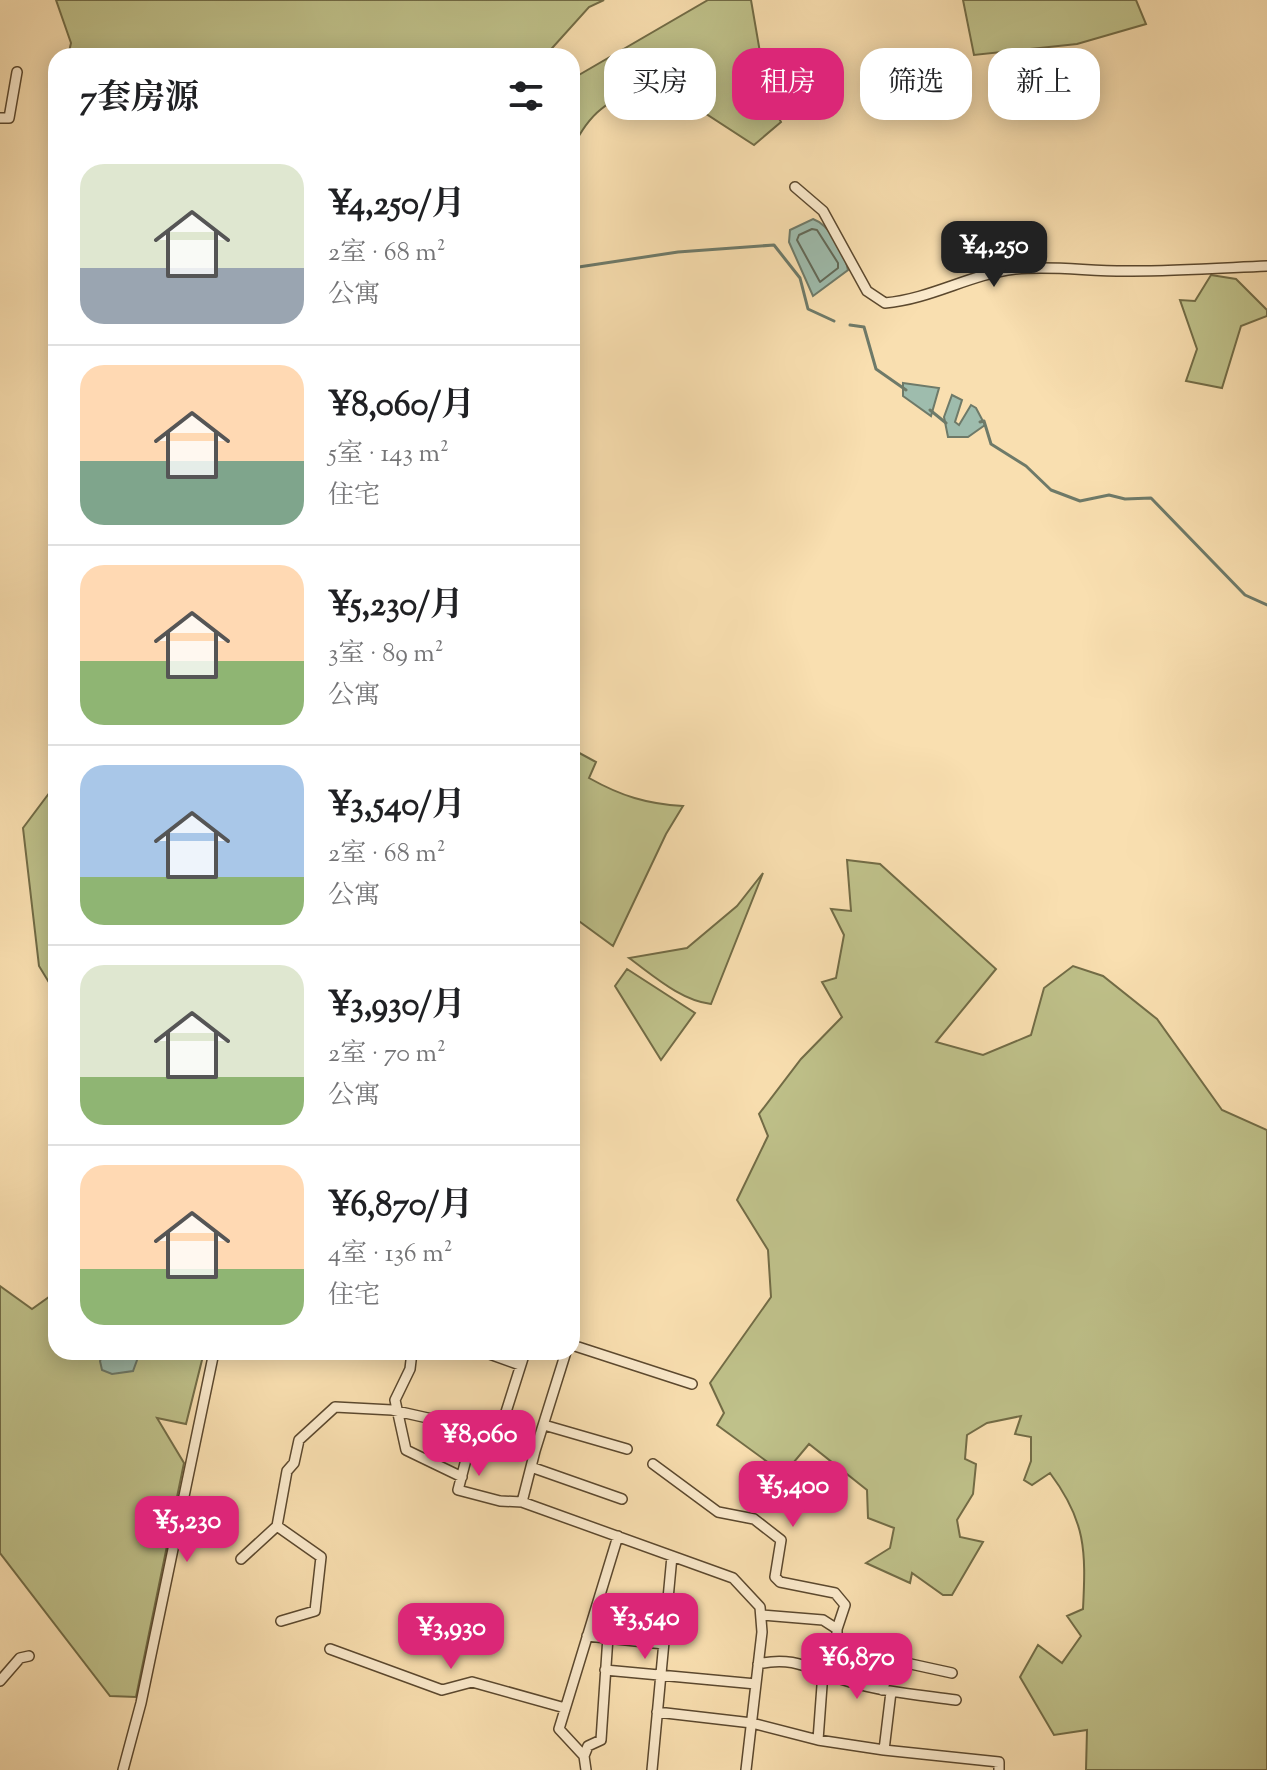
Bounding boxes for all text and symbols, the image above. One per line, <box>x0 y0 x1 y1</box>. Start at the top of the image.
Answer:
chip: 买房 <box>604 48 716 120</box>
chip: 租房 <box>732 48 844 120</box>
chip: 筛选 <box>860 48 972 120</box>
chip: 新上 <box>988 48 1100 120</box>
icon: filters <box>504 74 548 118</box>
text: 7套房源 <box>80 75 199 124</box>
text: ¥4,250/月 <box>328 181 466 230</box>
icon: home <box>144 196 240 292</box>
pin: ¥4,250 <box>929 221 1059 289</box>
text: ¥4,250 <box>959 228 1029 265</box>
text: 2室 · 68 m² <box>328 235 446 272</box>
text: 公寓 <box>328 277 380 314</box>
text: ¥8,060/月 <box>328 382 475 431</box>
icon: home <box>144 397 240 493</box>
text: 5室 · 143 m² <box>328 436 449 473</box>
text: 住宅 <box>328 478 380 515</box>
text: ¥5,230/月 <box>328 582 464 631</box>
icon: home <box>144 597 240 693</box>
text: 3室 · 89 m² <box>328 636 444 673</box>
text: 公寓 <box>328 678 380 715</box>
text: ¥3,540/月 <box>328 782 466 831</box>
icon: home <box>144 797 240 893</box>
text: 2室 · 68 m² <box>328 836 446 873</box>
text: 公寓 <box>328 878 380 915</box>
text: ¥3,930/月 <box>328 982 466 1031</box>
icon: home <box>144 997 240 1093</box>
text: 2室 · 70 m² <box>328 1036 446 1073</box>
text: 公寓 <box>328 1078 380 1115</box>
text: ¥6,870/月 <box>328 1182 473 1231</box>
icon: home <box>144 1197 240 1293</box>
text: 4室 · 136 m² <box>328 1236 453 1273</box>
text: 住宅 <box>328 1278 380 1315</box>
pin: ¥8,060 <box>414 1410 544 1478</box>
text: ¥8,060 <box>441 1417 517 1454</box>
pin: ¥5,400 <box>728 1461 858 1529</box>
text: ¥5,400 <box>757 1468 829 1505</box>
pin: ¥5,230 <box>122 1496 252 1564</box>
text: ¥5,230 <box>153 1503 221 1540</box>
pin: ¥3,540 <box>580 1593 710 1661</box>
text: ¥3,540 <box>610 1600 680 1637</box>
pin: ¥3,930 <box>386 1603 516 1671</box>
text: ¥3,930 <box>416 1610 486 1647</box>
pin: ¥6,870 <box>792 1633 922 1701</box>
text: ¥6,870 <box>819 1640 895 1677</box>

